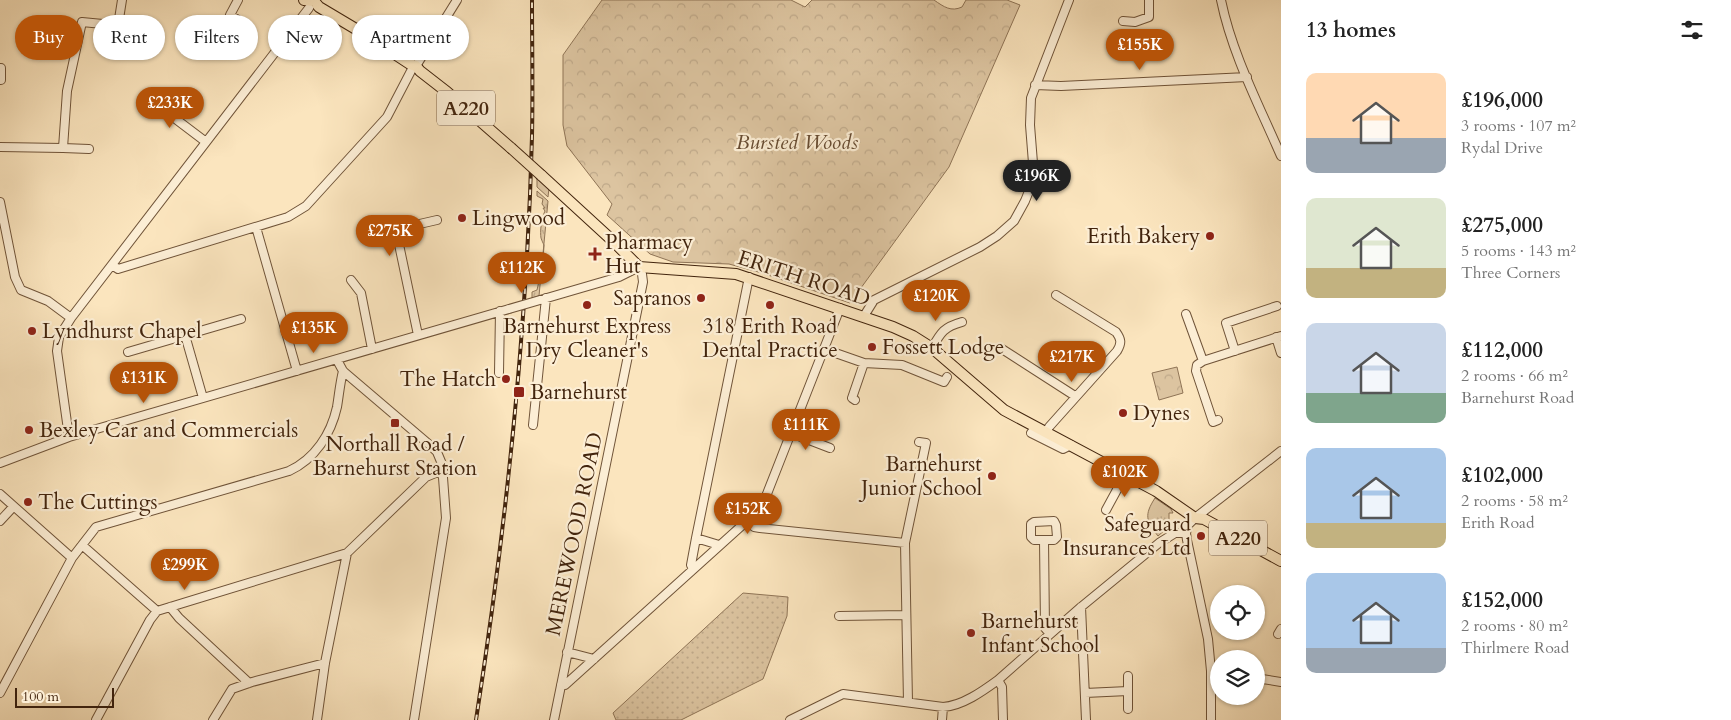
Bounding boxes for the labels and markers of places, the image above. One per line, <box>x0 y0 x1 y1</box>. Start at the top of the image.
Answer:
pin: £155K <box>1105 28 1175 71</box>
pin: £233K <box>135 86 205 129</box>
pin: £196K <box>1002 160 1072 202</box>
place label: Lingwood <box>472 204 565 233</box>
marker: Lingwood <box>456 212 468 224</box>
pin: £275K <box>355 214 425 257</box>
place label: Erith Bakery <box>1087 222 1200 251</box>
place label: Pharmacy Hut <box>605 228 693 281</box>
marker: Erith Bakery <box>1204 230 1216 242</box>
marker: Pharmacy Hut <box>589 248 601 260</box>
pin: £112K <box>487 252 557 294</box>
pin: £120K <box>901 280 971 322</box>
place label: Sapranos <box>613 284 691 313</box>
marker: Sapranos <box>695 292 707 304</box>
marker: Barnehurst Express Dry Cleaner's <box>581 299 593 311</box>
marker: 318 Erith Road Dental Practice <box>764 299 776 311</box>
pin: £135K <box>279 312 349 354</box>
place label: Barnehurst Express Dry Cleaner's <box>503 312 671 365</box>
place label: 318 Erith Road Dental Practice <box>702 312 838 365</box>
place label: Lyndhurst Chapel <box>42 317 202 346</box>
marker: Lyndhurst Chapel <box>26 325 38 337</box>
place label: Fossett Lodge <box>882 333 1004 362</box>
pin: £217K <box>1037 340 1107 383</box>
marker: Fossett Lodge <box>866 341 878 353</box>
pin: £131K <box>109 362 179 404</box>
place label: The Hatch <box>400 365 496 394</box>
marker: The Hatch <box>500 373 512 385</box>
place label: Barnehurst <box>530 378 627 407</box>
marker: Barnehurst <box>512 385 526 399</box>
place label: Dynes <box>1133 399 1190 428</box>
marker: Dynes <box>1117 407 1129 419</box>
pin: £111K <box>771 408 841 451</box>
place label: Bexley Car and Commercials <box>39 416 298 445</box>
marker: Northall Road / Barnehurst Station <box>389 417 401 429</box>
marker: Bexley Car and Commercials <box>23 424 35 436</box>
place label: Northall Road / Barnehurst Station <box>313 430 477 483</box>
place label: Barnehurst Junior School <box>858 450 982 503</box>
pin: £102K <box>1090 456 1160 498</box>
marker: Barnehurst Junior School <box>986 470 998 482</box>
place label: The Cuttings <box>38 488 158 517</box>
pin: £152K <box>713 492 783 535</box>
marker: The Cuttings <box>22 496 34 508</box>
place label: Safeguard Insurances Ltd <box>1062 510 1191 563</box>
marker: Safeguard Insurances Ltd <box>1195 530 1207 542</box>
pin: £299K <box>150 548 220 591</box>
place label: Barnehurst Infant School <box>981 607 1099 660</box>
marker: Barnehurst Infant School <box>965 627 977 639</box>

